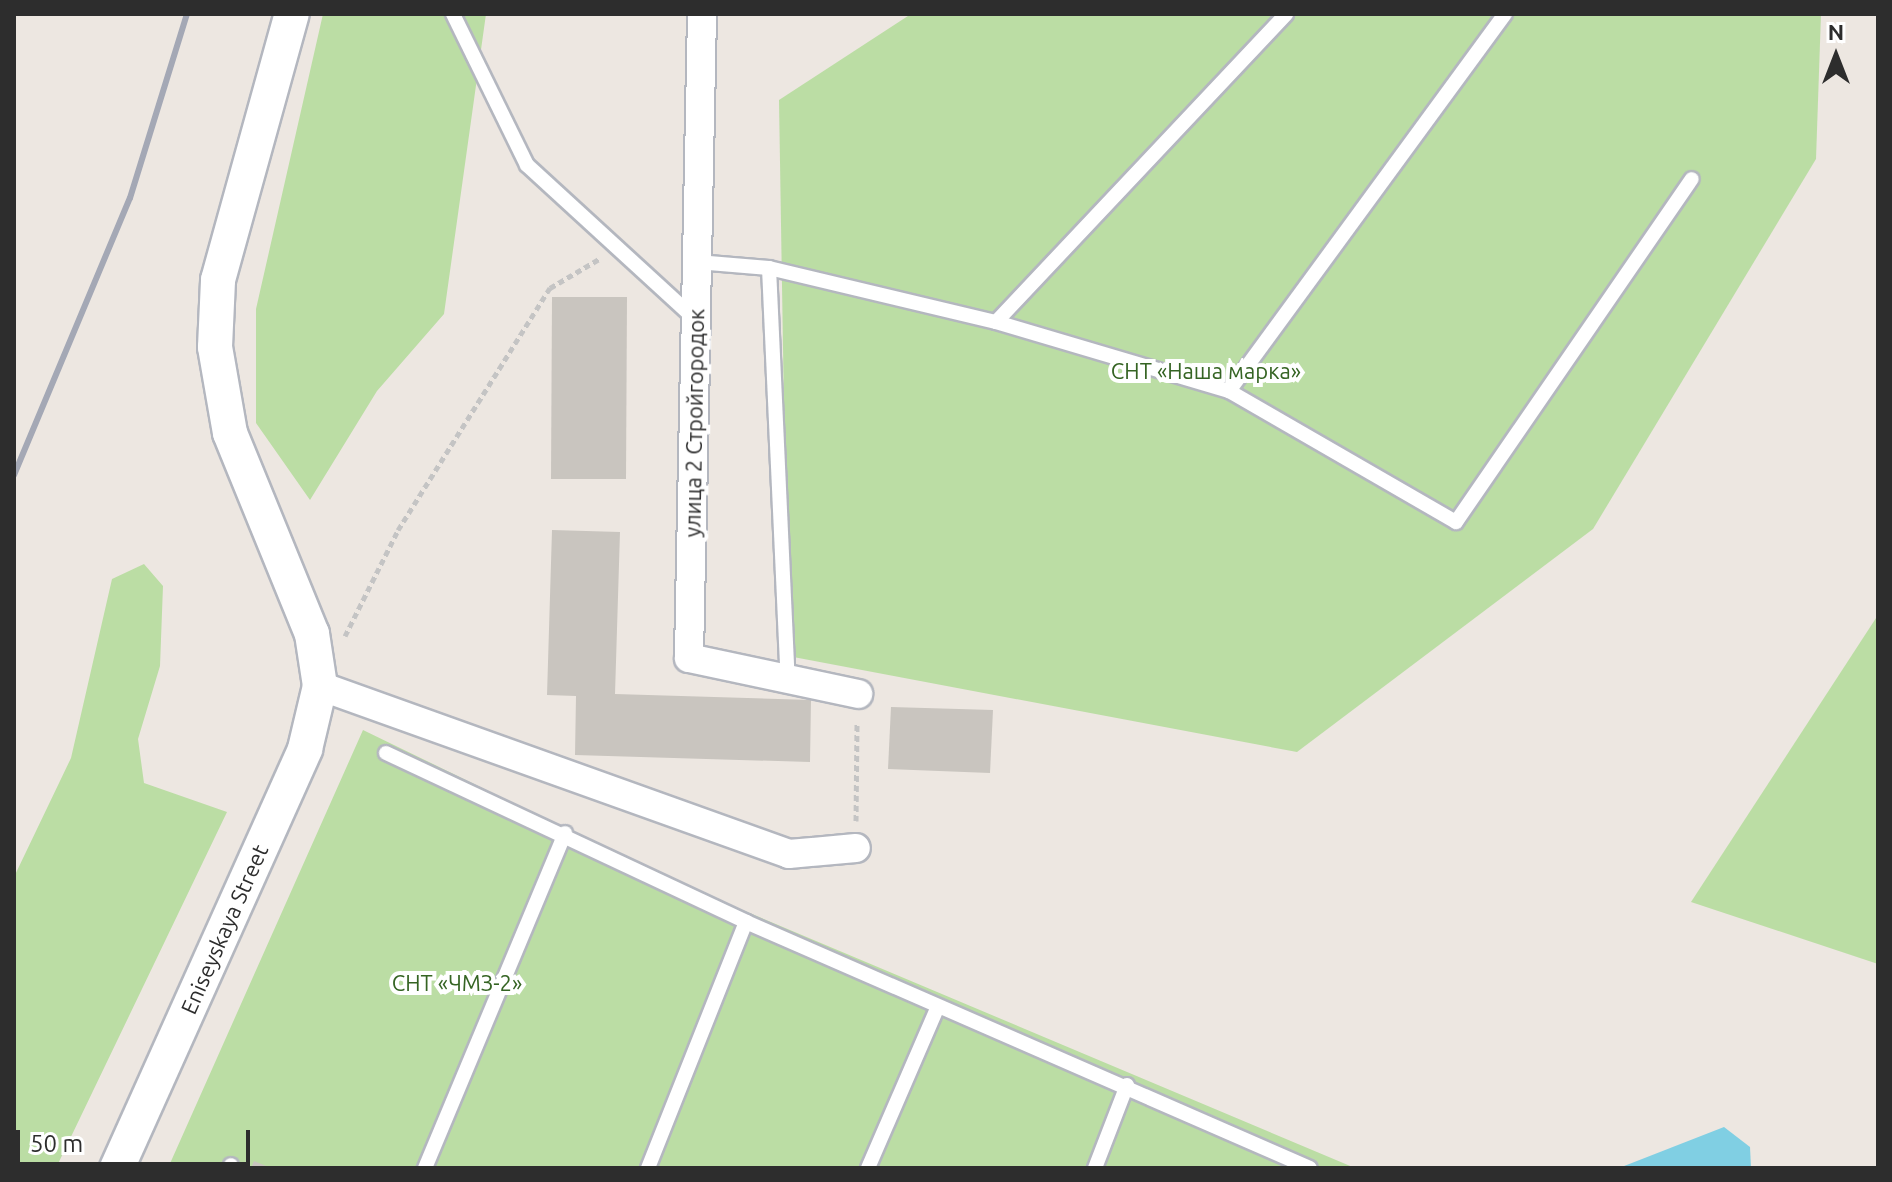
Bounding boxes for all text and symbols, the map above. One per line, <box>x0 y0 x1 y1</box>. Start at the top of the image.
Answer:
north arrow <box>1796 16 1876 96</box>
text: N <box>1828 19 1844 44</box>
street label: улица 2 Стройгородок <box>679 308 709 538</box>
park label: СНТ «Наша марка» <box>1111 358 1301 384</box>
street label: Eniseyskaya Street <box>175 840 273 1018</box>
park label: СНТ «ЧМЗ-2» <box>392 970 522 996</box>
scale bar <box>20 1114 254 1164</box>
text: 50 m <box>30 1130 83 1157</box>

